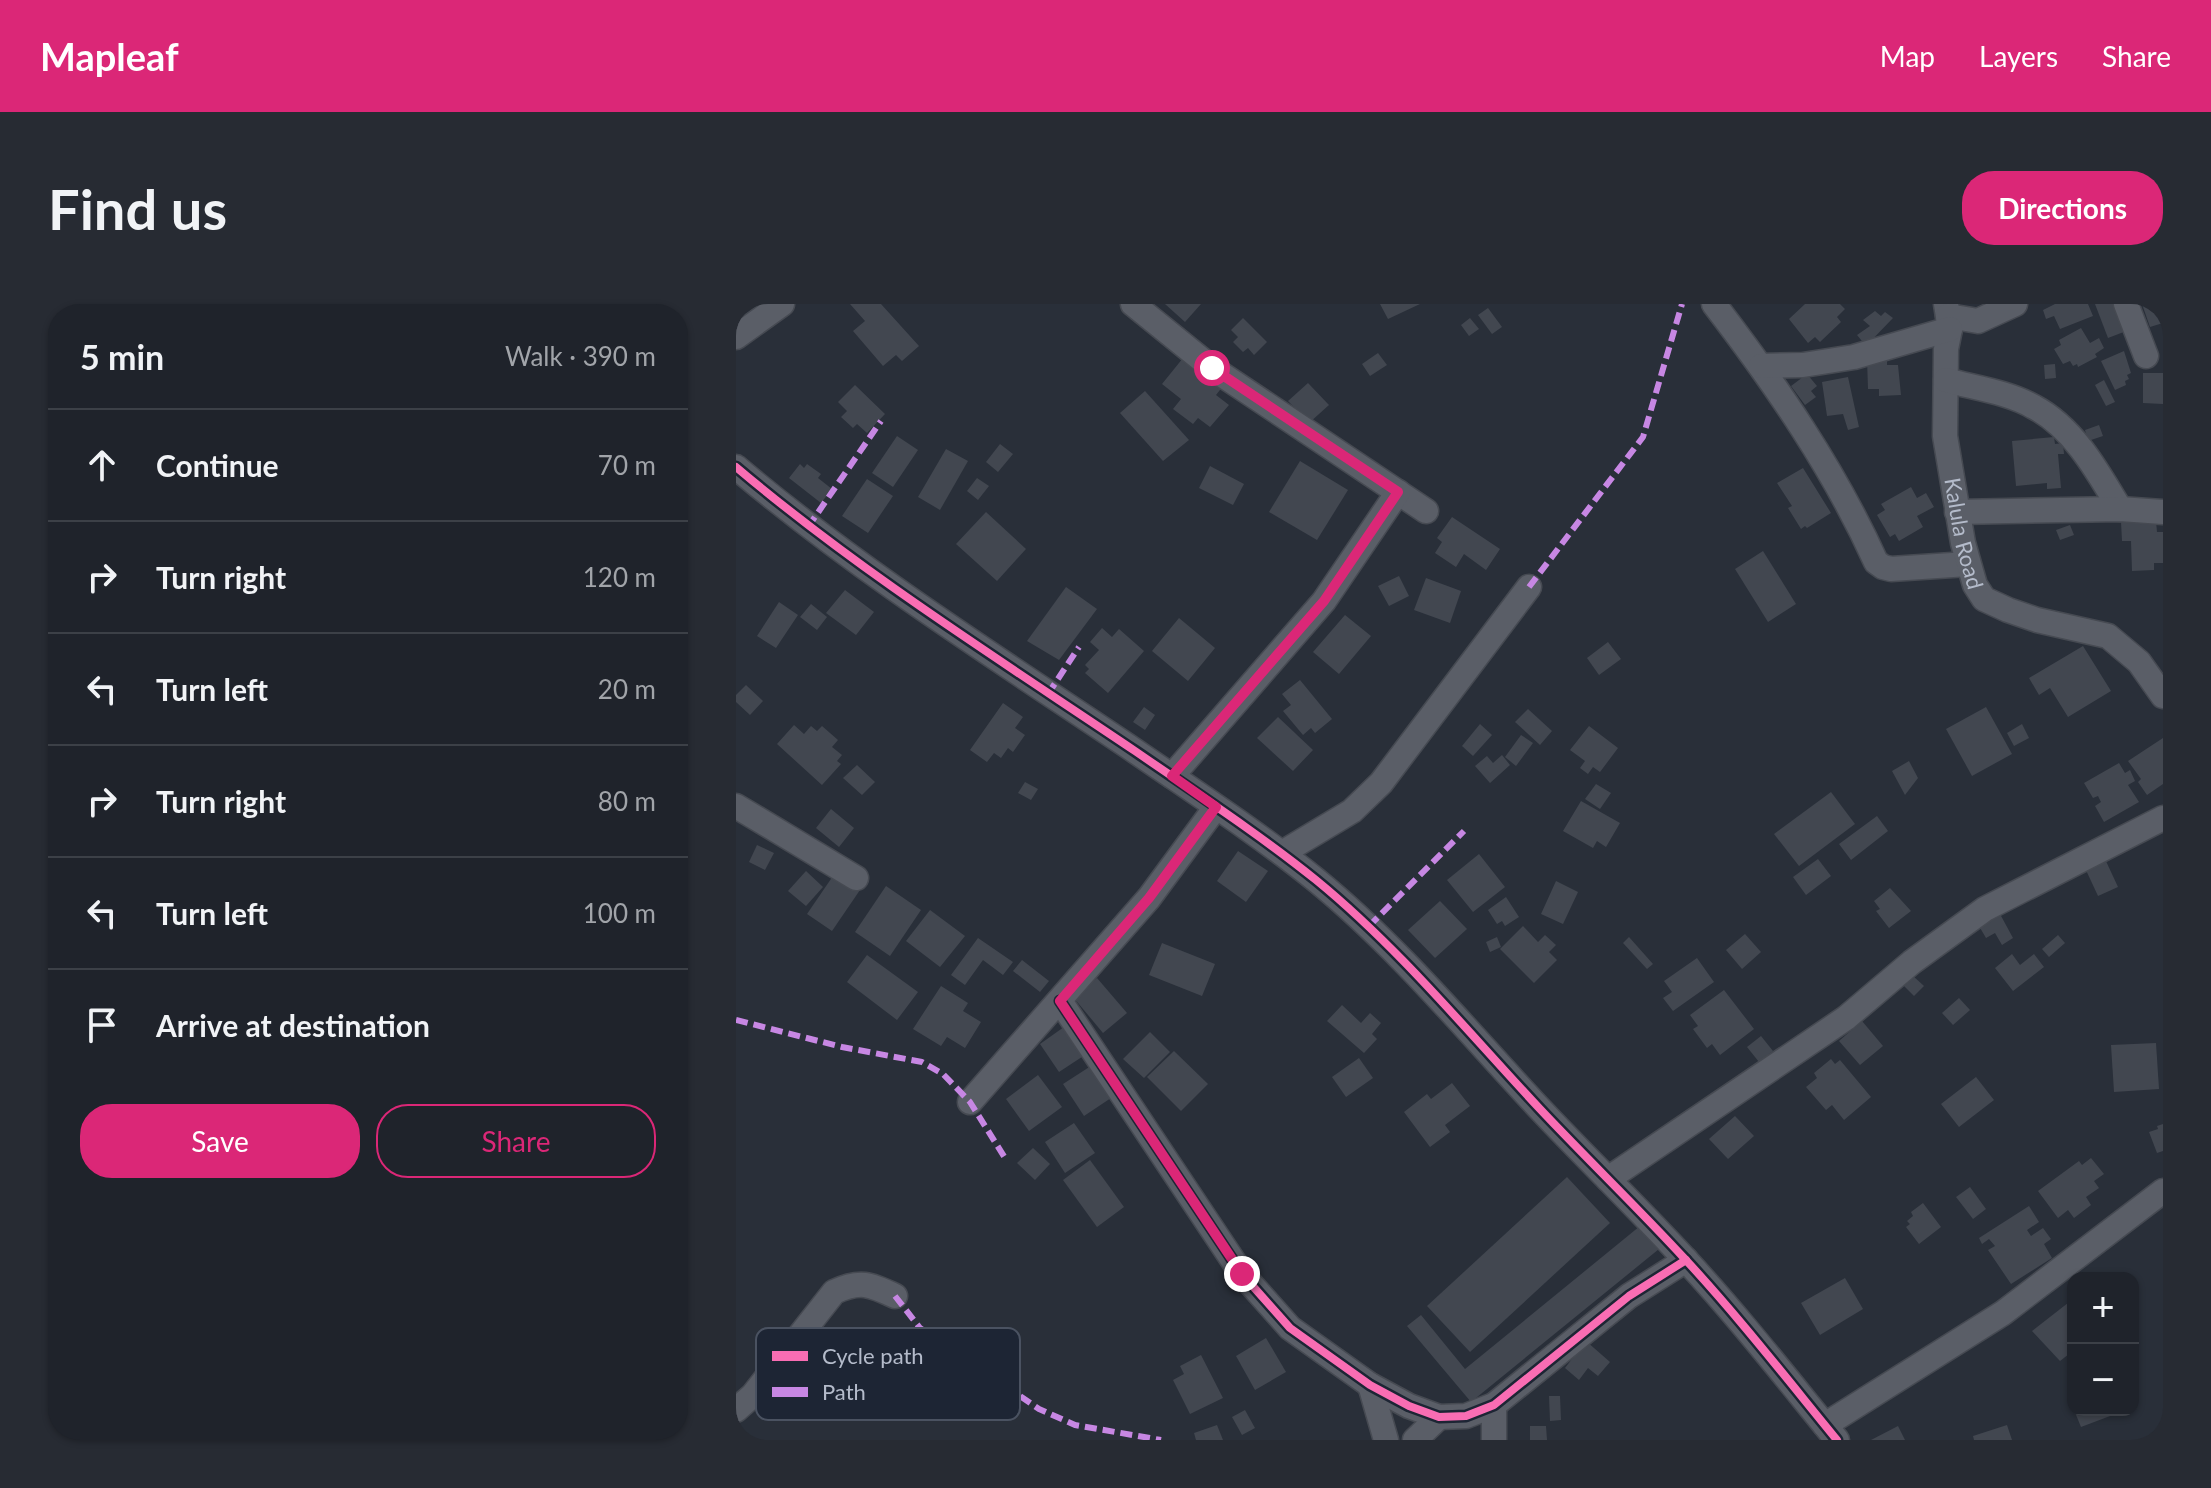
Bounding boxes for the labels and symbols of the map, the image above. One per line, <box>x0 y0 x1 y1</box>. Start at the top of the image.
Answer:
route start <box>1194 350 1230 386</box>
street label: Kalula Road <box>1939 476 1990 592</box>
route end <box>1224 1256 1260 1292</box>
legend <box>756 1328 1020 1420</box>
text: Cycle path <box>822 1342 924 1369</box>
text: Path <box>822 1378 866 1405</box>

